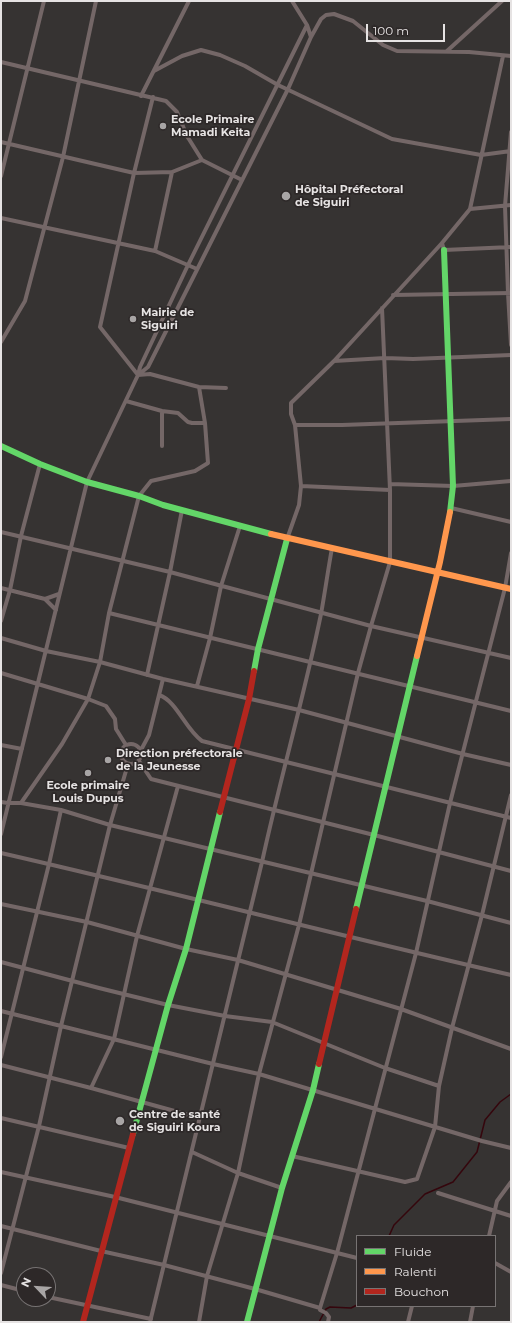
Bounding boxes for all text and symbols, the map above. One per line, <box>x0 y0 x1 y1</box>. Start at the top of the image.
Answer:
scale bar <box>368 16 447 42</box>
text: 100 m <box>373 23 409 38</box>
place label: Ecole Primaire Mamadi Keita <box>171 113 255 139</box>
marker: Ecole Primaire Mamadi Keita <box>158 121 168 131</box>
place label: Hôpital Préfectoral de Siguiri <box>295 183 403 209</box>
marker: Hôpital Préfectoral de Siguiri <box>280 190 292 202</box>
place label: Mairie de Siguiri <box>141 306 194 332</box>
marker: Mairie de Siguiri <box>128 314 138 324</box>
place label: Direction préfectorale de la Jeunesse <box>116 747 243 773</box>
marker: Direction préfectorale de la Jeunesse <box>103 755 113 765</box>
marker: Ecole primaire Louis Dupus <box>83 768 93 778</box>
place label: Ecole primaire Louis Dupus <box>46 779 130 805</box>
place label: Centre de santé de Siguiri Koura <box>129 1108 220 1134</box>
marker: Centre de santé de Siguiri Koura <box>114 1115 126 1127</box>
legend <box>356 1235 496 1307</box>
text: Fluide <box>394 1244 432 1259</box>
text: Ralenti <box>394 1264 436 1279</box>
north arrow <box>16 1267 56 1307</box>
text: N <box>18 1275 34 1289</box>
text: Bouchon <box>394 1284 449 1299</box>

